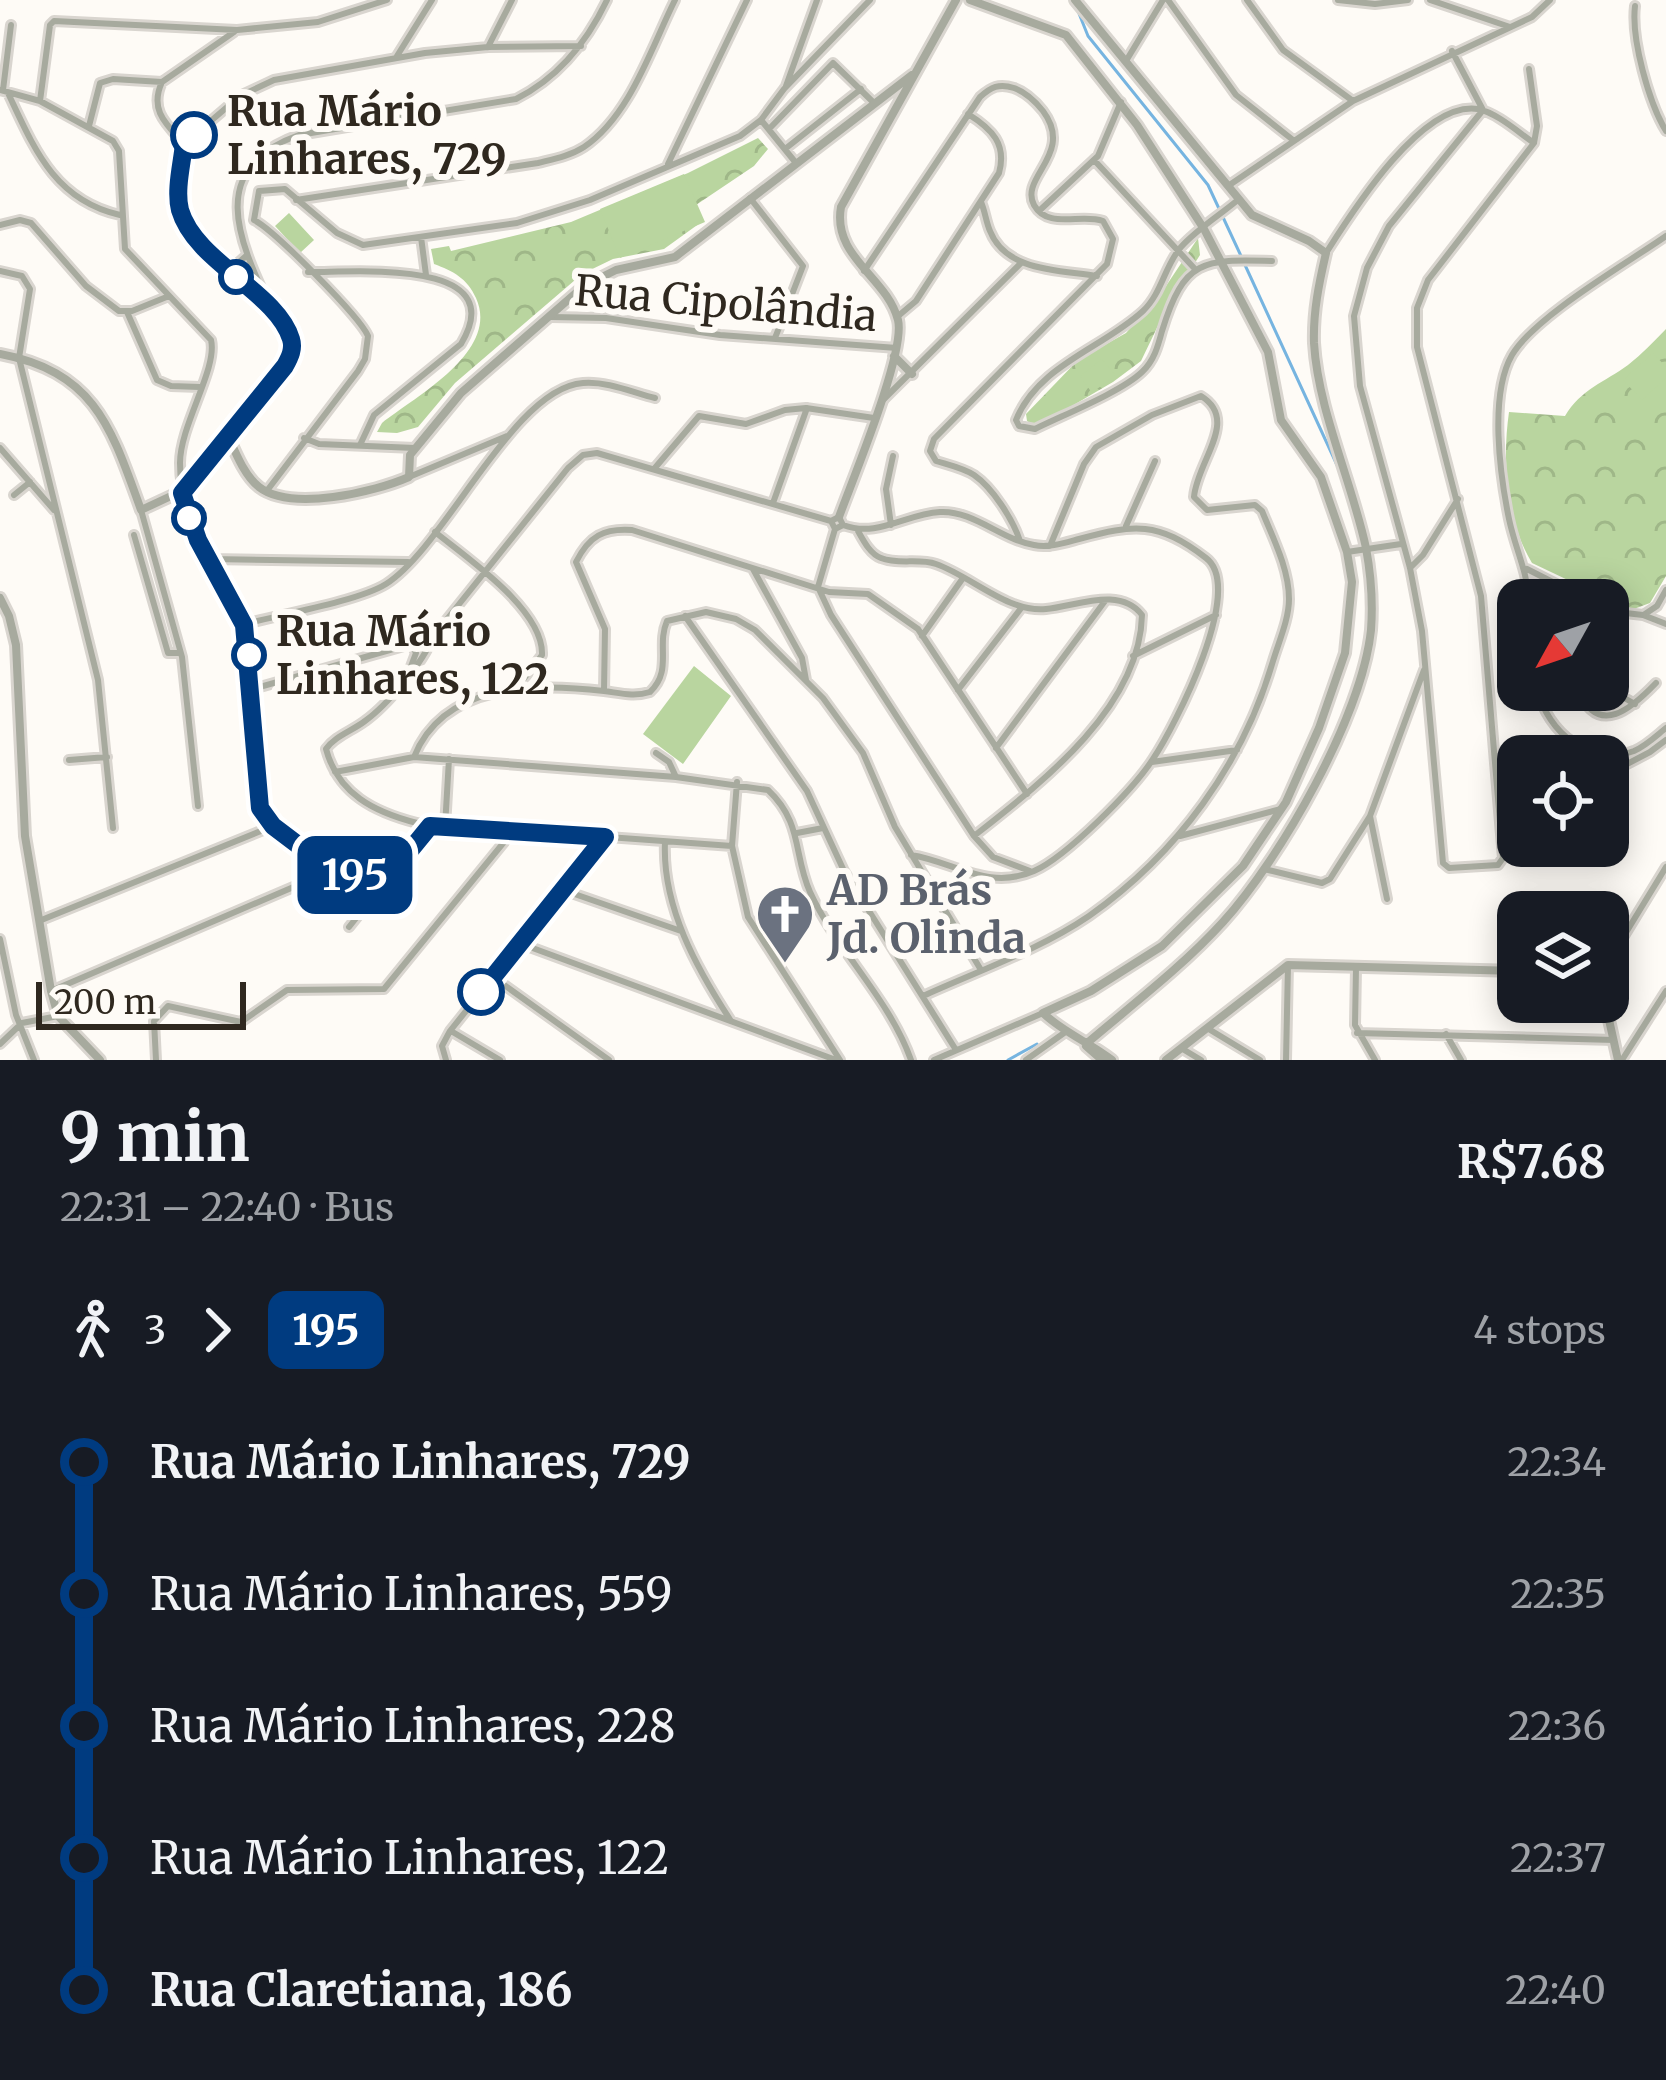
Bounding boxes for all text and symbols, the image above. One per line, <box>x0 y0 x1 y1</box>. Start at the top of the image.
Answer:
place label: Rua Mário Linhares, 729 <box>227 85 507 185</box>
marker: Rua Mário Linhares, 729 <box>172 113 216 157</box>
unlabelled marker <box>220 261 252 293</box>
street label: Rua Cipolândia <box>573 264 879 342</box>
unlabelled marker <box>173 502 205 534</box>
north arrow <box>1497 579 1629 711</box>
map controls <box>1497 579 1629 1023</box>
place label: Rua Mário Linhares, 122 <box>276 605 549 705</box>
marker: Rua Mário Linhares, 122 <box>233 639 265 671</box>
button: locate <box>1497 735 1629 867</box>
line badge: 195 <box>286 836 424 914</box>
text: 195 <box>321 849 389 901</box>
place label: AD Brás Jd. Olinda <box>826 864 1026 964</box>
church icon: AD Brás Jd. Olinda <box>754 883 816 965</box>
button: layers <box>1497 891 1629 1023</box>
unlabelled marker <box>459 970 503 1014</box>
scale bar <box>36 976 246 1029</box>
text: 200 m <box>54 982 156 1023</box>
text: 9 min <box>60 1096 250 1179</box>
text: R$7.68 <box>1457 1134 1606 1190</box>
text: 22:31 – 22:40 · Bus <box>60 1183 394 1232</box>
icon: walk <box>60 1297 126 1363</box>
icon: forward <box>184 1297 250 1363</box>
text: 195 <box>292 1304 360 1356</box>
text: 3 <box>144 1306 166 1355</box>
text: 4 stops <box>1473 1306 1606 1355</box>
text: Rua Mário Linhares, 729 <box>150 1434 691 1490</box>
text: 22:34 <box>1507 1438 1606 1487</box>
text: Rua Mário Linhares, 559 <box>150 1566 673 1622</box>
text: 22:35 <box>1510 1570 1606 1619</box>
text: Rua Mário Linhares, 228 <box>150 1698 676 1754</box>
text: 22:36 <box>1508 1702 1606 1751</box>
text: Rua Mário Linhares, 122 <box>150 1830 669 1886</box>
text: 22:37 <box>1510 1834 1606 1883</box>
text: Rua Claretiana, 186 <box>150 1962 572 2018</box>
text: 22:40 <box>1505 1966 1606 2015</box>

